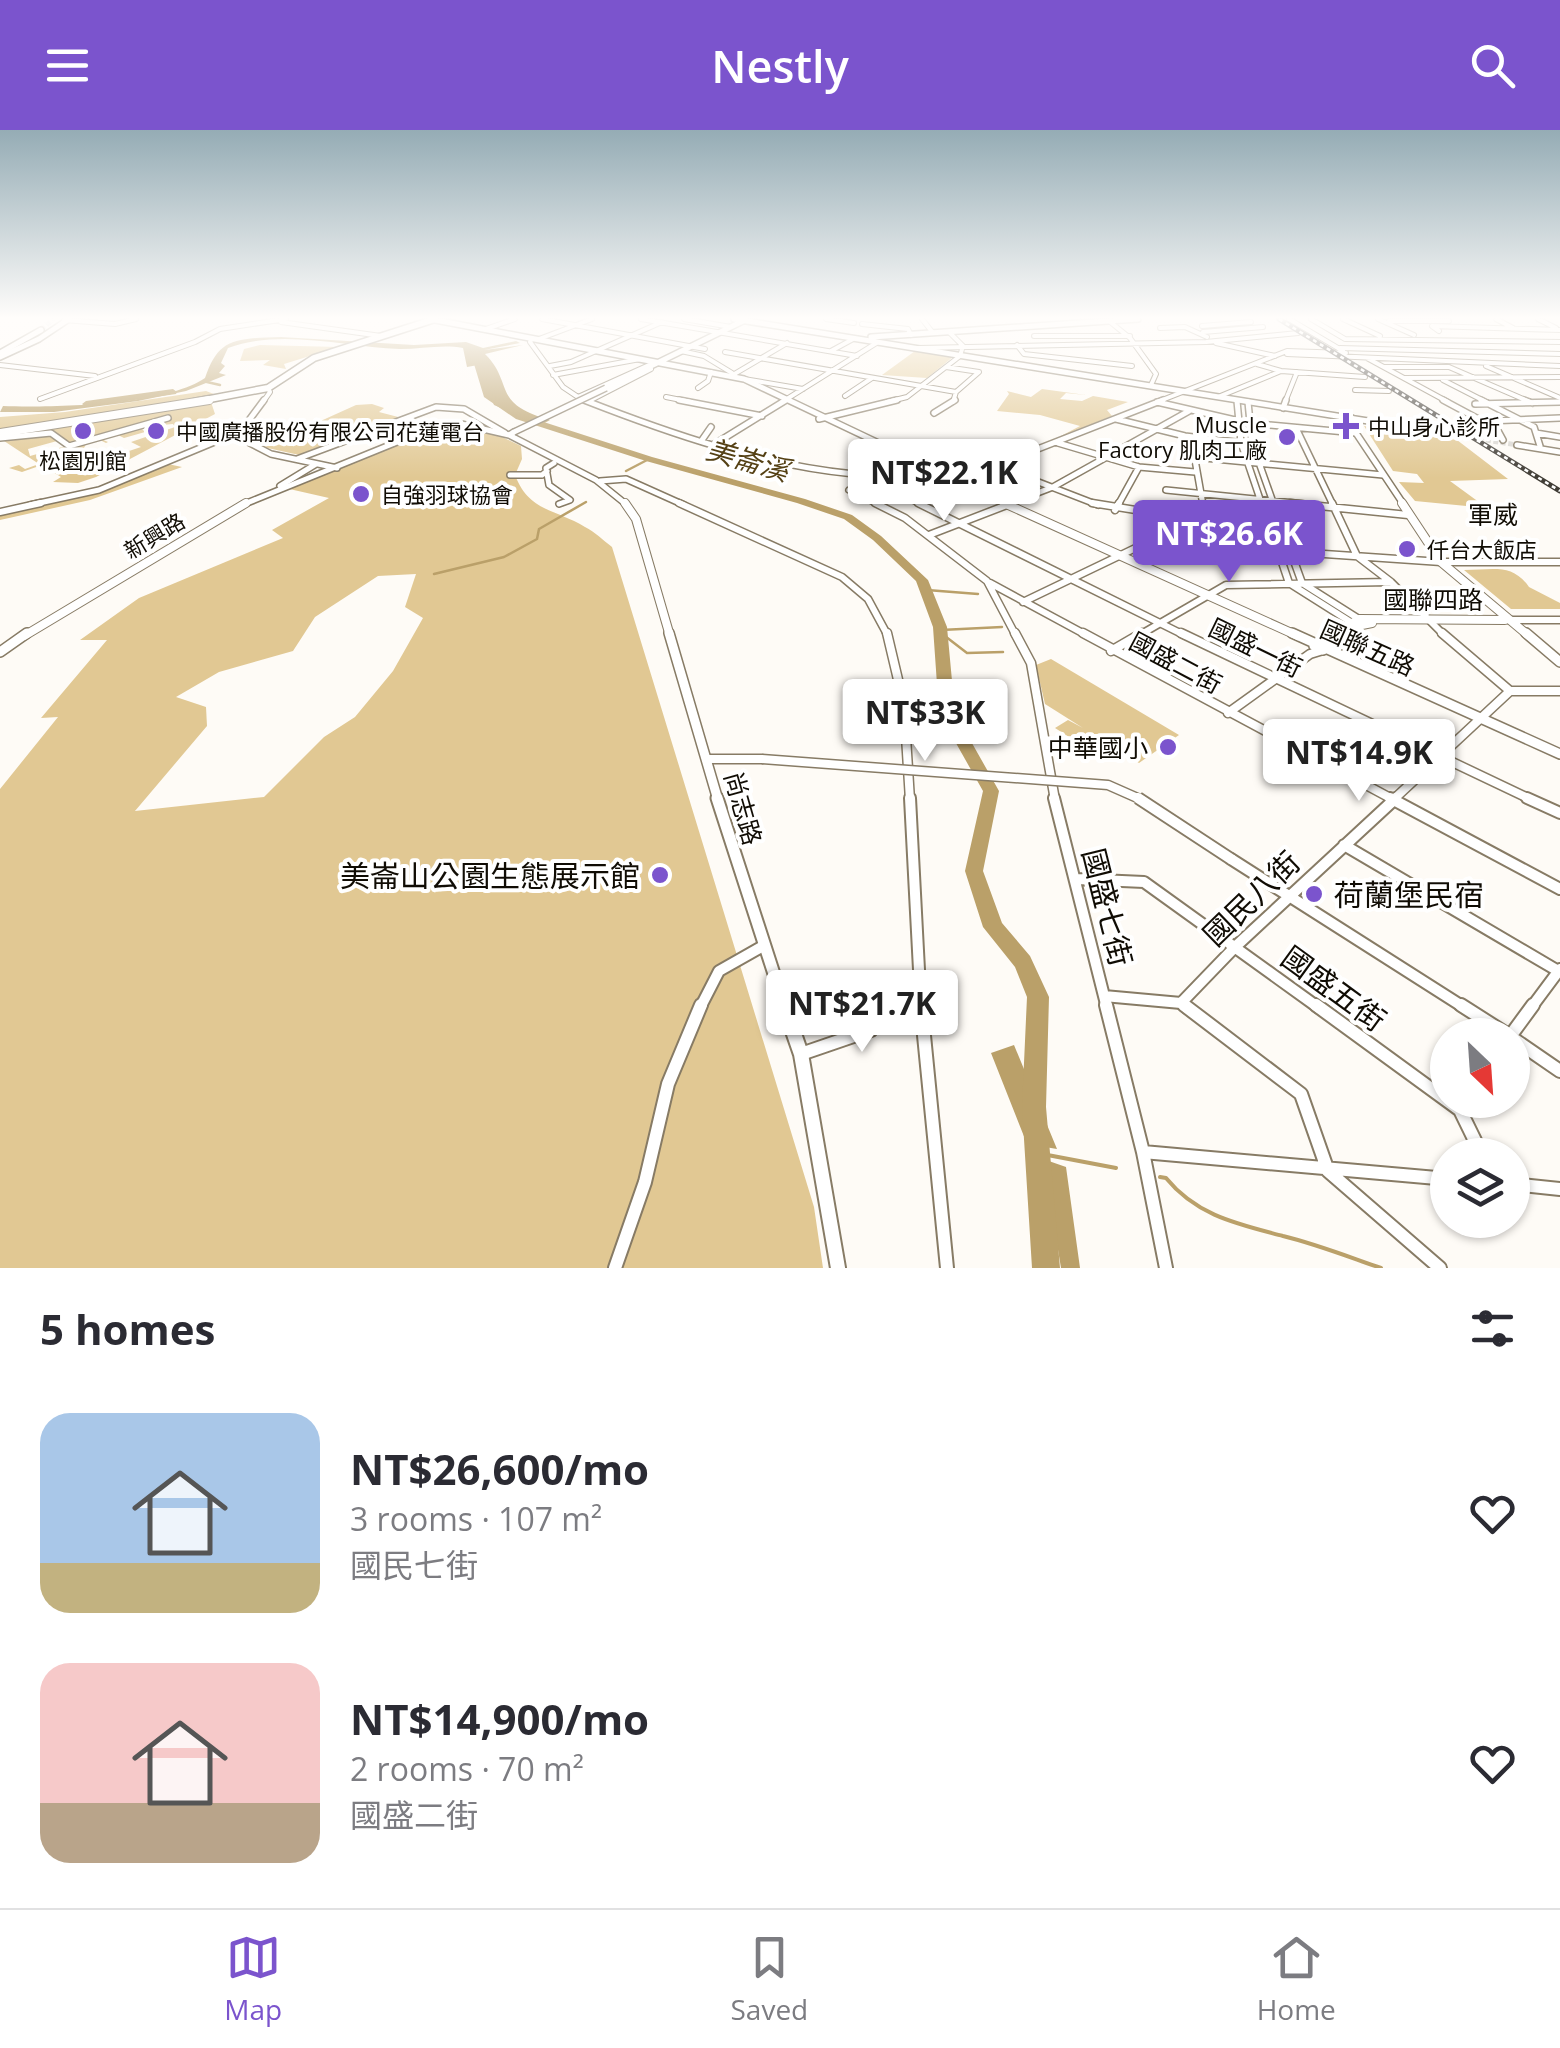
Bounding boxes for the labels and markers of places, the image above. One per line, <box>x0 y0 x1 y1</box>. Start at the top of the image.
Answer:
place label: Muscle Factory 肌肉工廠 <box>1098 409 1267 464</box>
place label: 中山身心診所 <box>1368 411 1500 441</box>
marker: 中山身心診所 <box>1333 413 1359 439</box>
place label: 中國廣播股份有限公司花蓮電台 <box>176 416 484 446</box>
marker: 松園別館 <box>72 420 94 442</box>
marker: 中國廣播股份有限公司花蓮電台 <box>145 420 167 442</box>
marker: Muscle Factory 肌肉工廠 <box>1276 426 1298 448</box>
pin: NT$22.1K <box>841 439 1047 524</box>
place label: 松園別館 <box>39 445 127 475</box>
place label: 自強羽球協會 <box>381 479 513 509</box>
marker: 自強羽球協會 <box>350 483 372 505</box>
pin: NT$26.6K <box>1126 500 1332 585</box>
place label: 仟台大飯店 <box>1427 534 1537 564</box>
marker: 仟台大飯店 <box>1396 538 1418 560</box>
pin: NT$33K <box>844 679 1006 764</box>
pin: NT$14.9K <box>1256 719 1462 804</box>
place label: 中華國小 <box>1048 730 1148 764</box>
marker: 中華國小 <box>1157 736 1179 758</box>
place label: 美崙山公園生態展示館 <box>340 855 640 896</box>
marker: 美崙山公園生態展示館 <box>649 864 671 886</box>
place label: 荷蘭堡民宿 <box>1334 874 1484 915</box>
marker: 荷蘭堡民宿 <box>1303 883 1325 905</box>
pin: NT$21.7K <box>759 970 965 1055</box>

